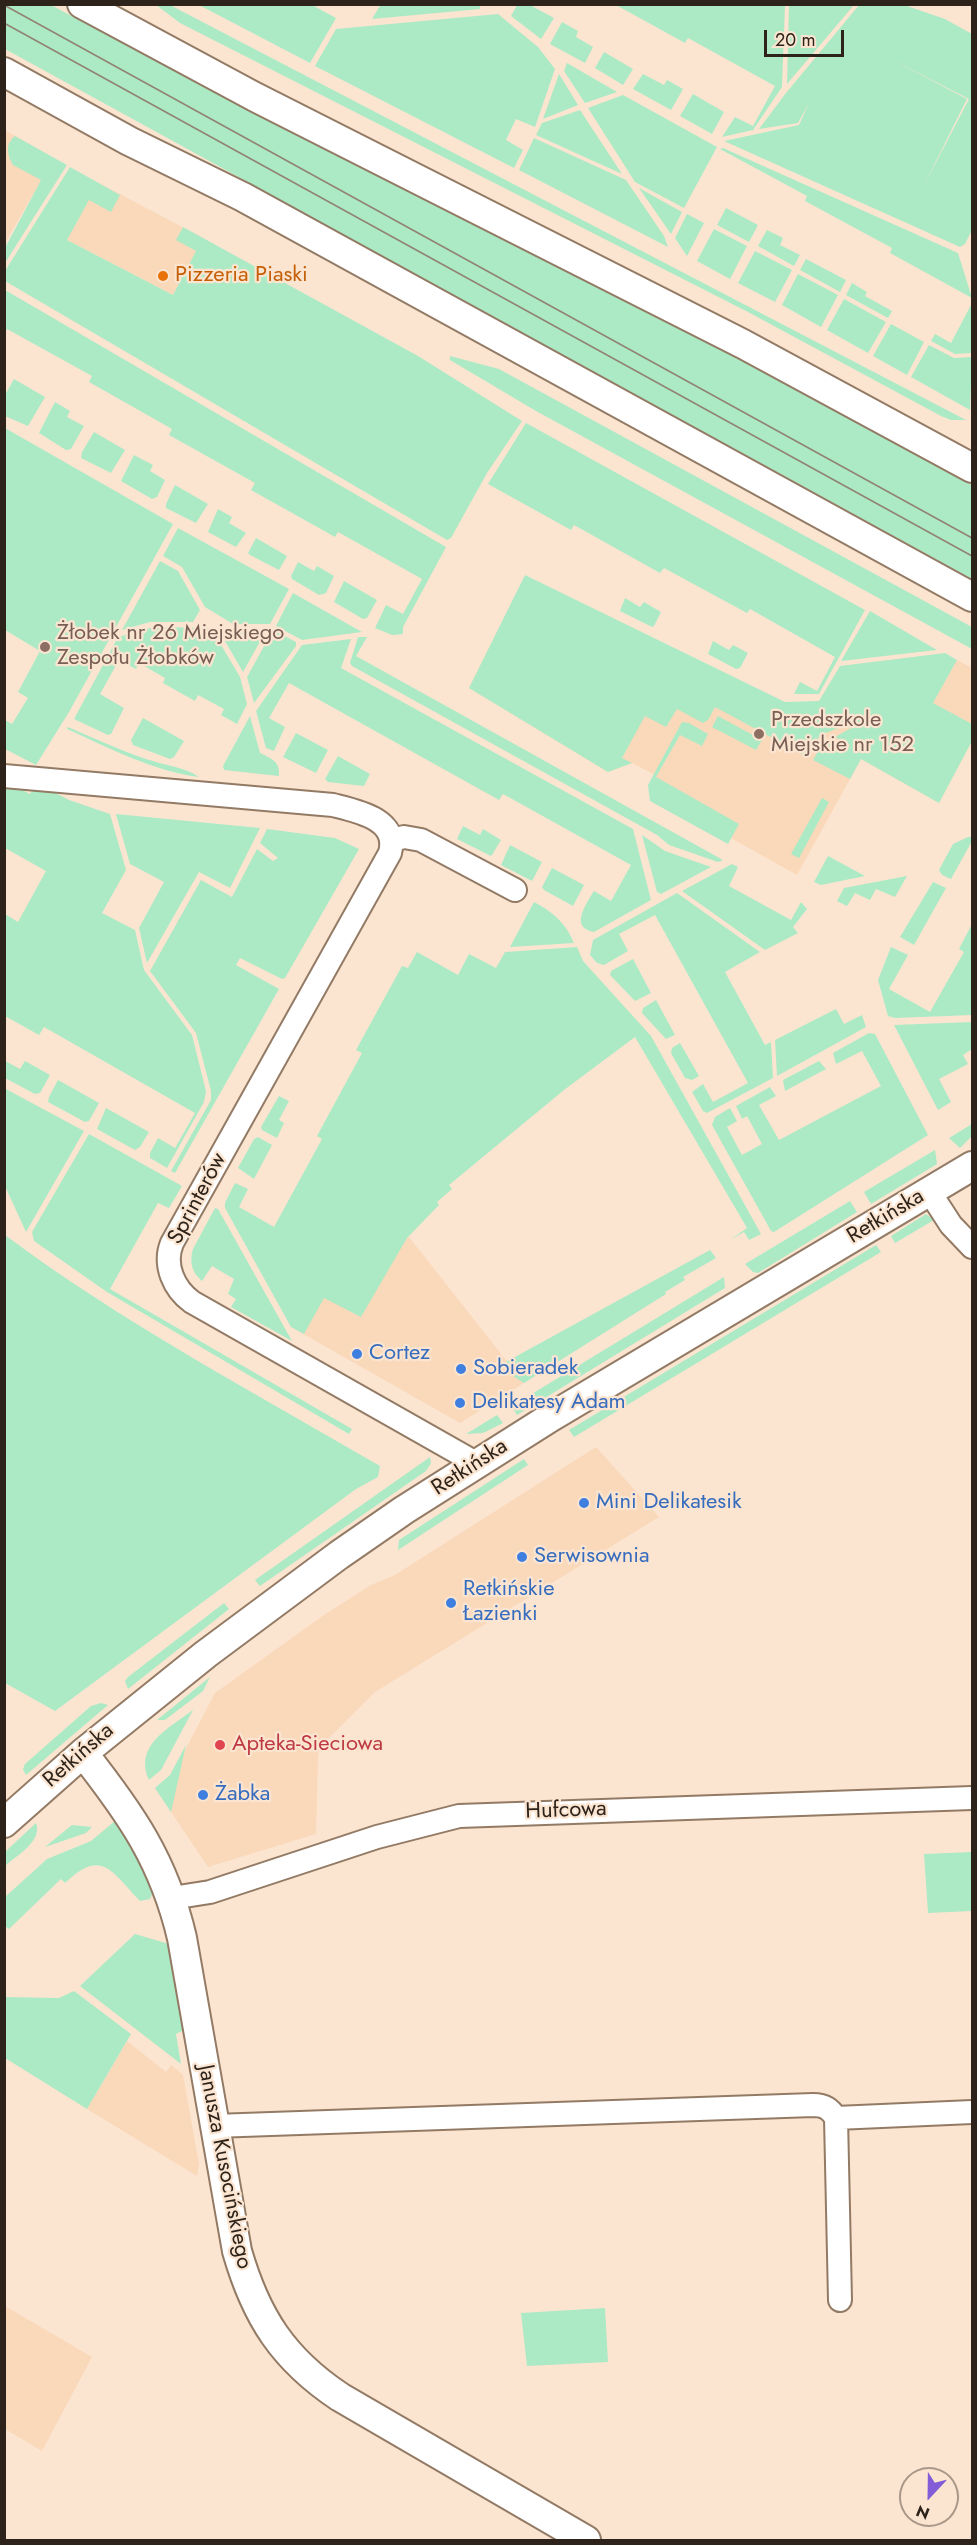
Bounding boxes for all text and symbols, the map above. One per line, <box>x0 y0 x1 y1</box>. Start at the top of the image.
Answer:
scale bar <box>767 18 846 56</box>
text: 20 m <box>775 27 815 53</box>
place label: Pizzeria Piaski <box>175 263 308 289</box>
marker: Pizzeria Piaski <box>156 269 170 283</box>
place label: Żłobek nr 26 Miejskiego Zespołu Żłobków <box>57 621 284 672</box>
marker: Żłobek nr 26 Miejskiego Zespołu Żłobków <box>38 640 52 654</box>
place label: Przedszkole Miejskie nr 152 <box>771 708 914 760</box>
marker: Przedszkole Miejskie nr 152 <box>752 727 766 741</box>
street label: Sprinterów <box>163 1149 233 1249</box>
street label: Retkińska <box>843 1184 929 1250</box>
place label: Cortez <box>369 1341 430 1367</box>
marker: Cortez <box>350 1347 364 1361</box>
place label: Sobieradek <box>473 1356 578 1382</box>
marker: Sobieradek <box>454 1362 468 1376</box>
place label: Delikatesy Adam <box>472 1390 626 1416</box>
marker: Delikatesy Adam <box>453 1396 467 1410</box>
street label: Retkińska <box>427 1434 513 1502</box>
place label: Mini Delikatesik <box>596 1490 742 1516</box>
marker: Mini Delikatesik <box>577 1496 591 1510</box>
place label: Serwisownia <box>534 1544 650 1570</box>
marker: Serwisownia <box>515 1550 529 1564</box>
place label: Retkińskie Łazienki <box>463 1577 554 1628</box>
marker: Retkińskie Łazienki <box>444 1596 458 1610</box>
street label: Retkińska <box>38 1718 120 1794</box>
place label: Apteka-Sieciowa <box>232 1732 383 1758</box>
marker: Apteka-Sieciowa <box>213 1738 227 1752</box>
place label: Żabka <box>215 1782 270 1808</box>
marker: Żabka <box>196 1788 210 1802</box>
street label: Hufcowa <box>525 1796 607 1826</box>
street label: Janusza Kusocińskiego <box>191 2063 257 2271</box>
north arrow <box>899 2467 959 2527</box>
text: N <box>913 2499 933 2525</box>

